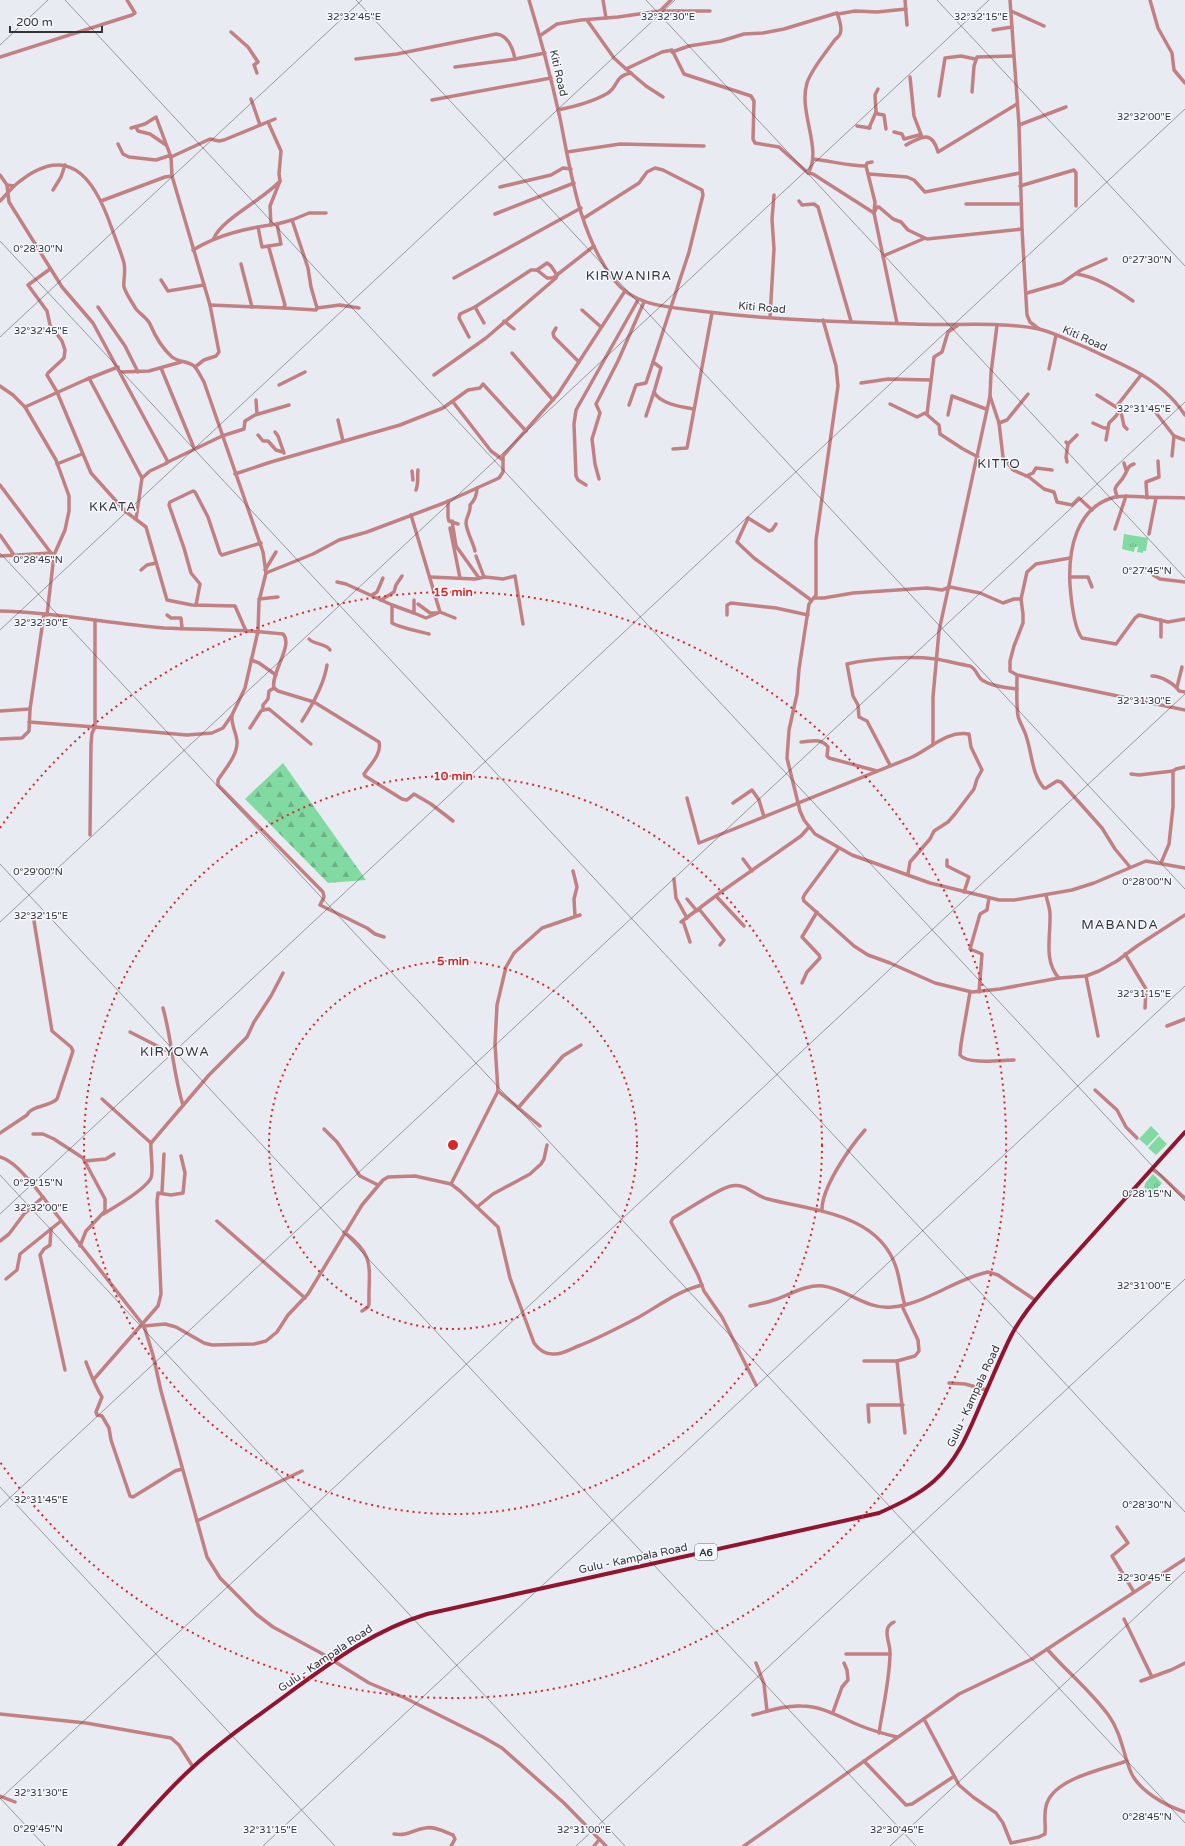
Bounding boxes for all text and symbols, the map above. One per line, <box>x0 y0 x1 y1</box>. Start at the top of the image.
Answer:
scale bar <box>10 8 102 34</box>
text: 32°32'45"E <box>327 11 381 23</box>
text: 32°32'30"E <box>641 11 695 23</box>
text: 32°32'15"E <box>954 11 1008 23</box>
text: 200 m <box>16 15 53 29</box>
street label: Kiti Road <box>547 48 570 98</box>
text: 32°32'00"E <box>1117 111 1171 123</box>
text: 0°28'30"N <box>13 243 63 255</box>
text: 0°27'30"N <box>1122 254 1172 266</box>
district label: KIRWANIRA <box>586 268 672 284</box>
street label: Kiti Road <box>738 299 786 316</box>
street label: Kiti Road <box>1060 323 1109 354</box>
text: 32°32'45"E <box>14 325 68 337</box>
text: 32°31'45"E <box>1117 403 1171 415</box>
district label: KITTO <box>977 456 1021 472</box>
district label: KKATA <box>89 499 137 515</box>
text: 0°28'45"N <box>13 554 63 566</box>
text: 0°27'45"N <box>1122 565 1172 577</box>
text: 15 min <box>433 585 473 599</box>
text: 32°32'30"E <box>14 617 68 629</box>
text: 32°31'30"E <box>1117 695 1171 707</box>
text: 10 min <box>433 769 473 783</box>
text: 0°29'00"N <box>13 866 63 878</box>
text: 0°28'00"N <box>1122 876 1172 888</box>
text: 32°32'15"E <box>14 910 68 922</box>
district label: MABANDA <box>1081 917 1159 933</box>
text: 5 min <box>437 954 469 968</box>
text: 32°31'15"E <box>1117 988 1171 1000</box>
district label: KIRYOWA <box>140 1044 210 1060</box>
centre of rings <box>446 1138 460 1152</box>
text: 0°29'15"N <box>13 1177 63 1189</box>
text: 0°28'15"N <box>1122 1188 1172 1200</box>
text: 32°32'00"E <box>14 1202 68 1214</box>
text: 32°31'00"E <box>1117 1280 1171 1292</box>
street label: Gulu - Kampala Road <box>944 1343 1003 1449</box>
text: 32°31'45"E <box>14 1494 68 1506</box>
text: 0°28'30"N <box>1122 1499 1172 1511</box>
street label: Gulu - Kampala Road <box>578 1541 689 1576</box>
road number: A6 <box>695 1544 717 1560</box>
text: 32°30'45"E <box>1117 1572 1171 1584</box>
street label: Gulu - Kampala Road <box>276 1622 375 1695</box>
text: 32°31'30"E <box>14 1787 68 1799</box>
text: 0°28'45"N <box>1122 1811 1172 1823</box>
text: 0°29'45"N <box>13 1823 63 1835</box>
text: 32°31'15"E <box>243 1824 297 1836</box>
text: 32°31'00"E <box>557 1824 611 1836</box>
text: 32°30'45"E <box>870 1824 924 1836</box>

